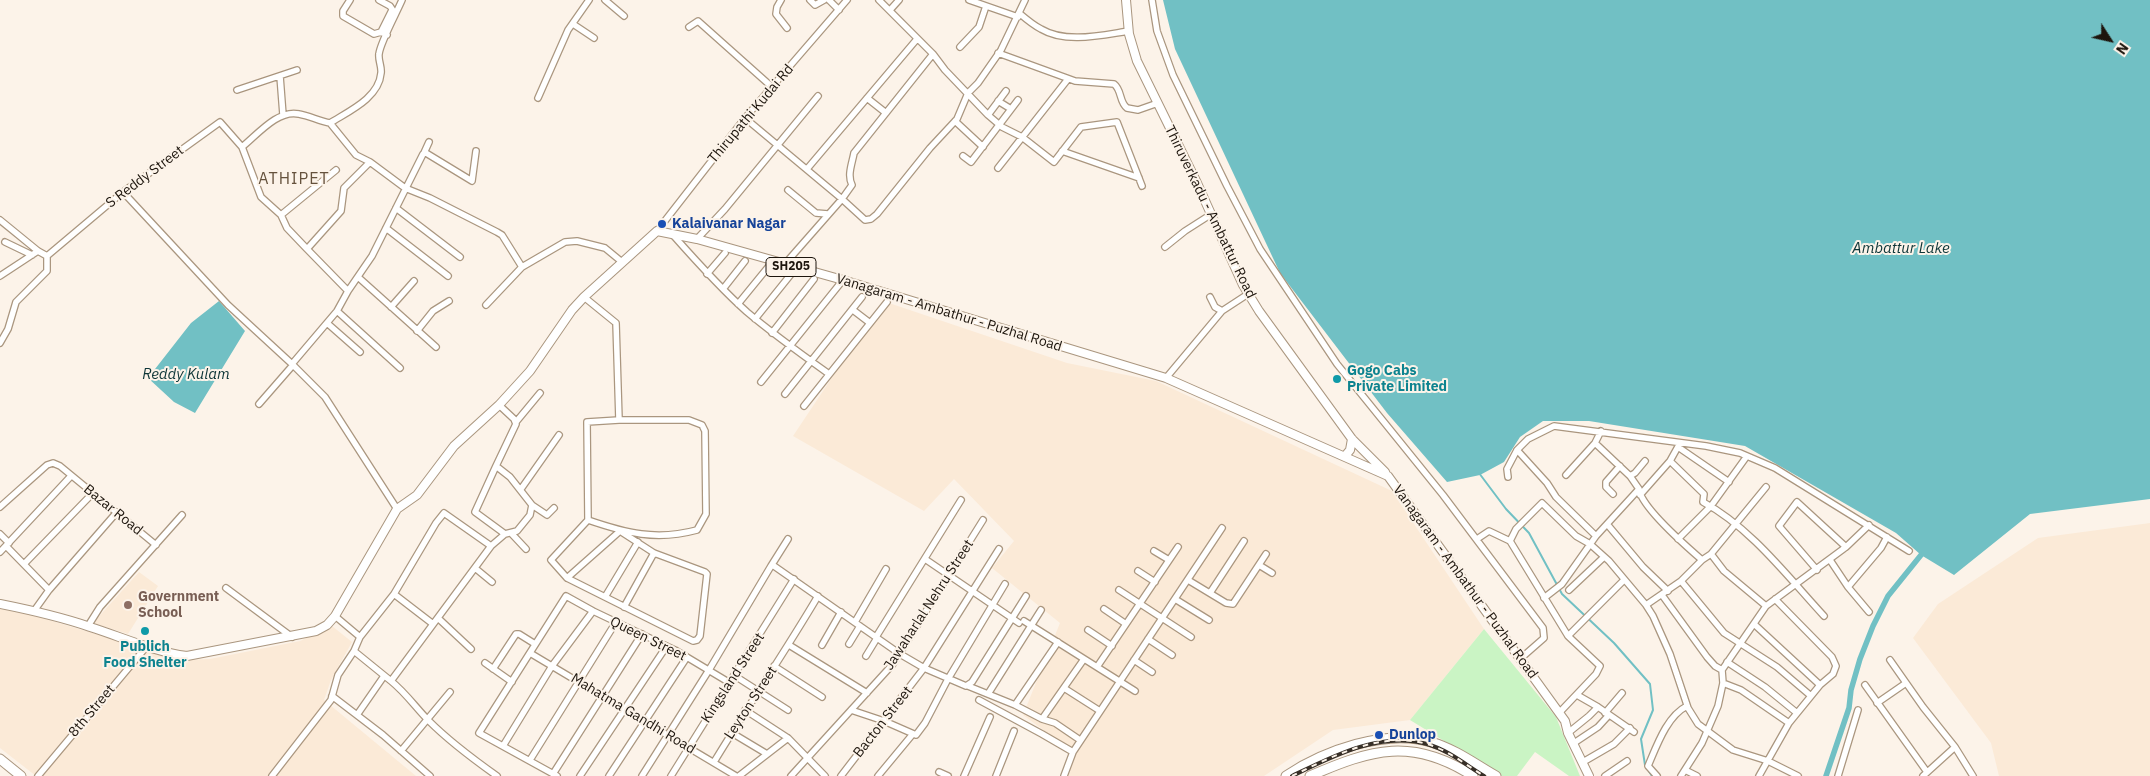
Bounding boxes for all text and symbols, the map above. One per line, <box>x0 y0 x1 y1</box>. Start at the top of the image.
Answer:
north arrow <box>2085 15 2135 65</box>
text: N <box>2112 39 2133 58</box>
street label: Thirupathi Kudai Rd <box>705 61 797 167</box>
street label: Thiruverkadu - Ambattur Road <box>1161 123 1259 301</box>
street label: S Reddy Street <box>103 142 187 212</box>
district label: ATHIPET <box>257 169 331 189</box>
place label: Kalaivanar Nagar <box>672 216 786 232</box>
marker: Kalaivanar Nagar <box>656 218 668 230</box>
water label: Ambattur Lake <box>1852 240 1950 258</box>
road number: SH205 <box>766 258 816 276</box>
street label: Vanagaram - Ambathur - Puzhal Road <box>834 271 1064 355</box>
place label: Gogo Cabs Private Limited <box>1347 363 1447 396</box>
water label: Reddy Kulam <box>142 366 230 384</box>
marker: Gogo Cabs Private Limited <box>1331 373 1343 385</box>
street label: Bazar Road <box>80 481 146 539</box>
street label: Vanagaram - Ambathur - Puzhal Road <box>1389 482 1541 682</box>
street label: Jawaharlal Nehru Street <box>881 537 977 673</box>
place label: Government School <box>138 589 219 622</box>
marker: Government School <box>122 599 134 611</box>
street label: Queen Street <box>607 613 689 665</box>
marker: Publich Food Shelter <box>139 625 151 637</box>
street label: Kingsland Street <box>698 630 768 726</box>
place label: Publich Food Shelter <box>103 639 187 672</box>
street label: Leyton Street <box>721 663 781 743</box>
street label: Mahatma Gandhi Road <box>568 670 698 758</box>
street label: 8th Street <box>65 681 119 741</box>
street label: Bacton Street <box>850 683 916 761</box>
place label: Dunlop <box>1389 727 1436 743</box>
marker: Dunlop <box>1373 729 1385 741</box>

